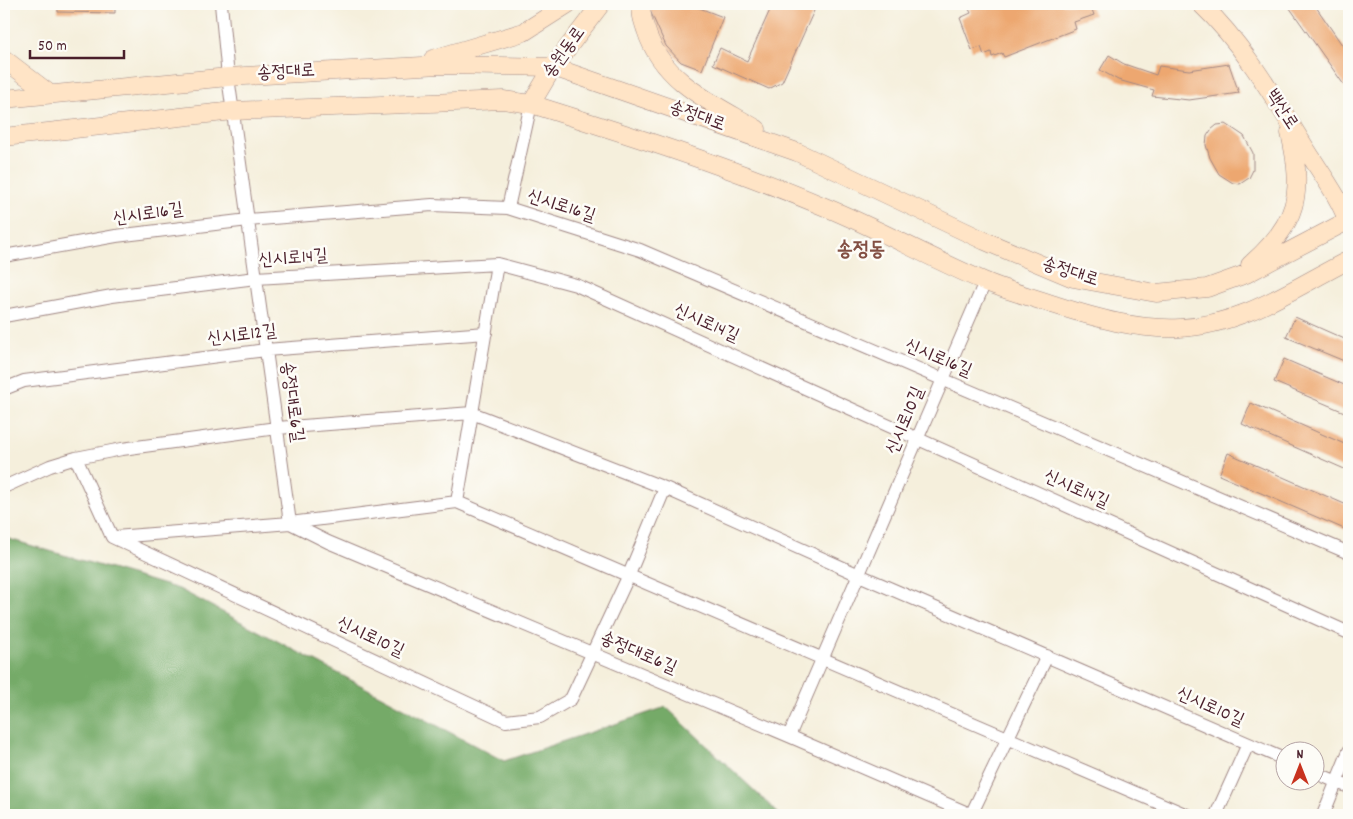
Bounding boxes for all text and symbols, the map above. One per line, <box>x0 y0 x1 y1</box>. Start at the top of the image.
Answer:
street label: 송원동로 <box>538 22 592 84</box>
scale bar <box>30 28 124 60</box>
text: 50 m <box>38 36 67 58</box>
street label: 송정대로 <box>256 59 316 87</box>
street label: 백산로 <box>1259 85 1303 135</box>
street label: 송정대로 <box>666 95 728 139</box>
street label: 신시로16길 <box>524 184 599 230</box>
street label: 신시로16길 <box>111 198 185 232</box>
district label: 송정동 <box>837 237 885 265</box>
street label: 신시로14길 <box>258 244 329 274</box>
street label: 송정대로 <box>1039 252 1101 294</box>
street label: 신시로14길 <box>669 298 743 350</box>
street label: 신시로12길 <box>206 319 279 353</box>
street label: 신시로16길 <box>901 334 976 385</box>
street label: 송정대로6길 <box>273 360 309 444</box>
street label: 신시로10길 <box>880 383 932 459</box>
street label: 신시로14길 <box>1039 464 1113 516</box>
street label: 신시로10길 <box>332 612 408 665</box>
street label: 송정대로6길 <box>596 627 681 682</box>
street label: 신시로10길 <box>1172 682 1248 734</box>
north arrow <box>1276 742 1326 792</box>
text: N <box>1297 745 1304 765</box>

